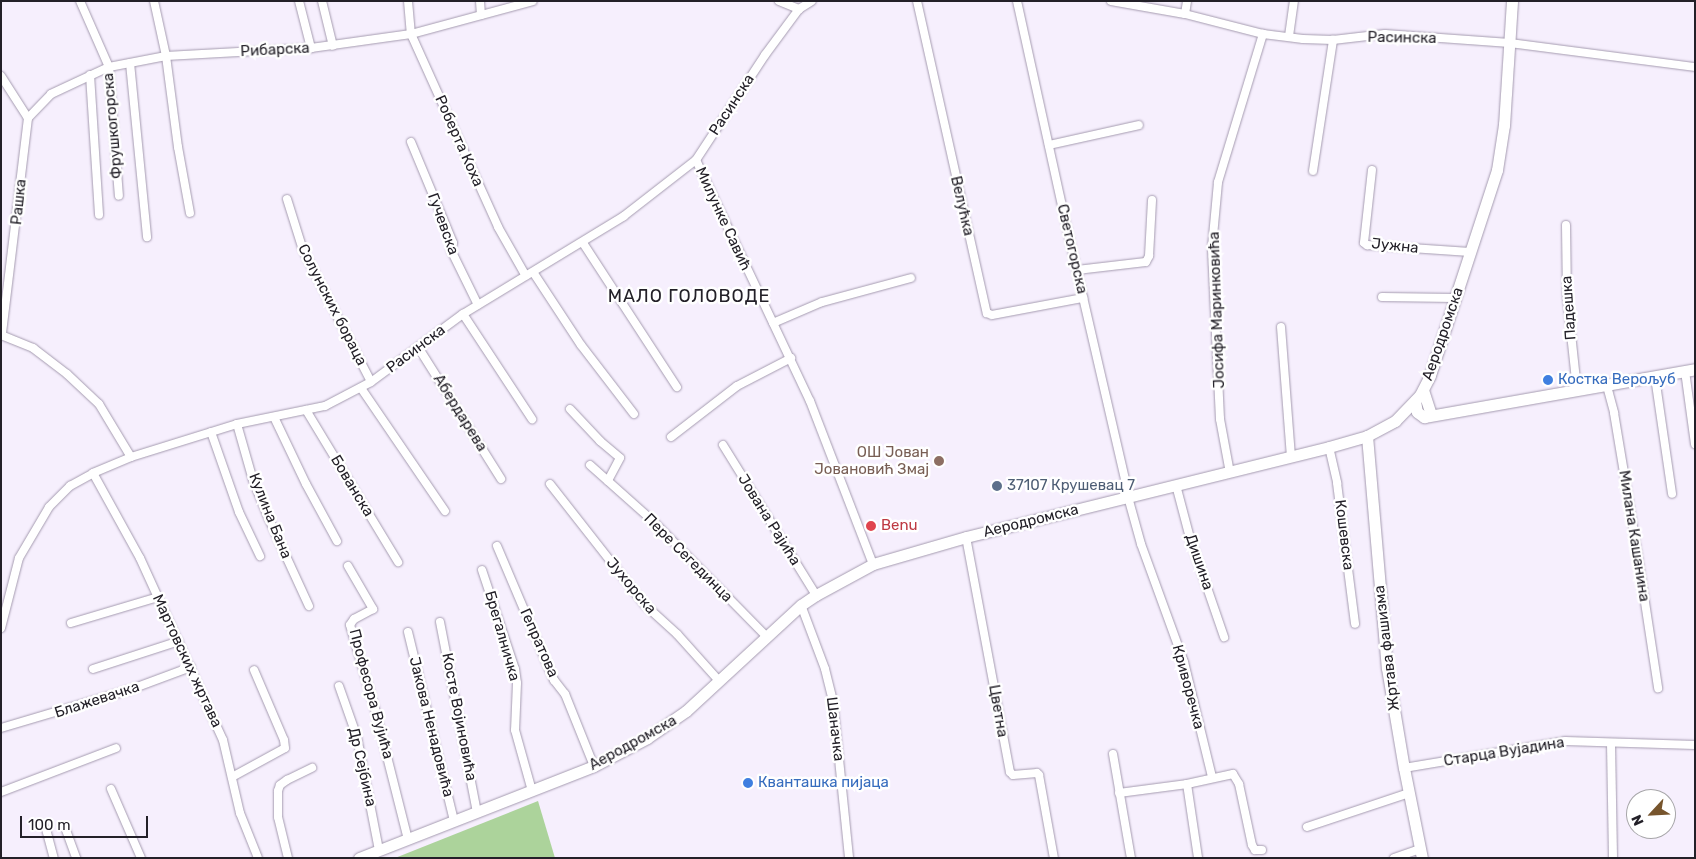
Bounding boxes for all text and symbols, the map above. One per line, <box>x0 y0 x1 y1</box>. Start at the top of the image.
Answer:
street label: Расинска <box>1367 28 1437 48</box>
street label: Рибарска <box>240 39 310 61</box>
street label: Расинска <box>706 71 758 139</box>
street label: Фрушкогорска <box>99 72 127 180</box>
street label: Роберта Коха <box>431 93 487 189</box>
street label: Милунке Савић <box>691 164 755 274</box>
street label: Велућка <box>946 174 978 238</box>
street label: Рашка <box>8 178 30 226</box>
street label: Гучевска <box>424 191 462 257</box>
street label: Светогорска <box>1053 202 1091 296</box>
street label: Јосифа Маринковића <box>1205 231 1229 389</box>
street label: Јужна <box>1371 235 1419 257</box>
street label: Солунских бораца <box>294 241 370 369</box>
street label: Падешка <box>1558 275 1580 341</box>
district label: МАЛО ГОЛОВОДЕ <box>606 285 772 307</box>
street label: Аеродромска <box>1419 285 1467 383</box>
street label: Расинска <box>383 321 449 377</box>
street label: Абердарева <box>429 371 491 455</box>
place label: Костка Верољуб <box>1558 371 1676 389</box>
marker: Костка Верољуб <box>1542 374 1554 386</box>
place label: ОШ Јован Јовановић Змај <box>814 443 929 478</box>
street label: Бованска <box>327 452 377 520</box>
marker: ОШ Јован Јовановић Змај <box>933 455 945 467</box>
street label: Милана Кашанина <box>1615 469 1653 603</box>
street label: Кулина Бана <box>245 471 295 561</box>
street label: Јована Рајића <box>734 471 804 569</box>
place label: 37107 Крушевац 7 <box>1007 477 1135 495</box>
marker: 37107 Крушевац 7 <box>991 480 1003 492</box>
street label: Кошевска <box>1331 499 1357 571</box>
street label: Аеродромска <box>982 500 1080 542</box>
street label: Пере Сегединца <box>640 510 736 606</box>
place label: Benu <box>881 517 918 535</box>
marker: Benu <box>865 520 877 532</box>
street label: Дишина <box>1181 532 1217 592</box>
street label: Јухорска <box>602 554 660 618</box>
street label: Жртава фашизма <box>1370 584 1404 712</box>
street label: Брегалничка <box>481 589 523 683</box>
street label: Мартовских жртава <box>148 592 226 730</box>
street label: Гепратова <box>516 606 562 680</box>
street label: Професора Вујића <box>345 627 397 761</box>
street label: Криворечка <box>1168 643 1208 731</box>
street label: Косте Војиновића <box>438 651 480 783</box>
street label: Јакова Ненадовића <box>405 655 457 799</box>
street label: Блажевачка <box>52 678 142 722</box>
street label: Цветна <box>985 683 1011 739</box>
street label: Шаначка <box>822 696 848 762</box>
street label: Аеродромска <box>586 712 680 774</box>
street label: Др Сејбина <box>344 726 380 808</box>
street label: Старца Вујадина <box>1442 734 1566 770</box>
place label: Кванташка пијаца <box>758 774 889 792</box>
marker: Кванташка пијаца <box>742 777 754 789</box>
north arrow <box>1626 789 1676 839</box>
scale bar <box>22 806 150 838</box>
text: N <box>1628 812 1648 828</box>
text: 100 m <box>28 816 70 834</box>

